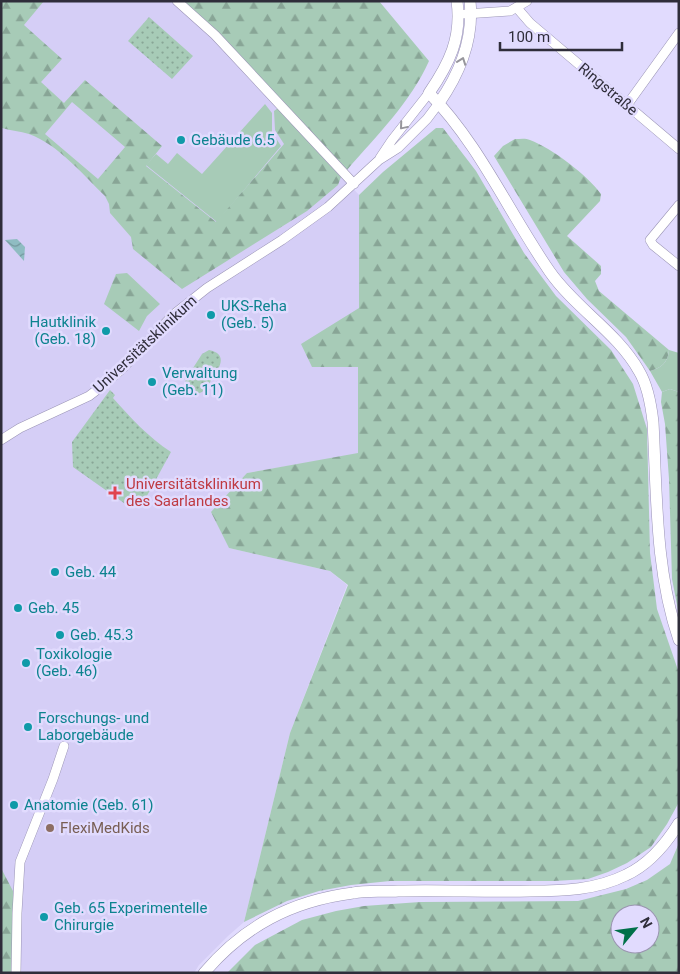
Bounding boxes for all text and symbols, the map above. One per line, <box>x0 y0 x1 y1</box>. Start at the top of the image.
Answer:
scale bar <box>500 20 622 52</box>
text: 100 m <box>508 28 550 46</box>
one-way arrow <box>456 57 466 66</box>
street label: Ringstraße <box>575 59 641 119</box>
one-way arrow <box>400 120 409 129</box>
place label: Gebäude 6.5 <box>191 131 275 149</box>
marker: Gebäude 6.5 <box>175 134 187 146</box>
street label: Universitätsklinikum <box>90 291 200 397</box>
place label: UKS-Reha (Geb. 5) <box>221 297 287 332</box>
marker: UKS-Reha (Geb. 5) <box>205 309 217 321</box>
place label: Hautklinik (Geb. 18) <box>30 313 96 348</box>
marker: Hautklinik (Geb. 18) <box>100 325 112 337</box>
place label: Verwaltung (Geb. 11) <box>162 364 237 399</box>
marker: Verwaltung (Geb. 11) <box>146 376 158 388</box>
place label: Universitätsklinikum des Saarlandes <box>126 475 261 510</box>
marker: Universitätsklinikum des Saarlandes <box>108 486 122 500</box>
place label: Geb. 44 <box>65 563 117 581</box>
marker: Geb. 44 <box>49 566 61 578</box>
place label: Geb. 45 <box>28 599 79 617</box>
marker: Geb. 45 <box>12 602 24 614</box>
place label: Geb. 45.3 <box>70 626 134 644</box>
marker: Geb. 45.3 <box>54 629 66 641</box>
place label: Toxikologie (Geb. 46) <box>36 645 112 680</box>
marker: Toxikologie (Geb. 46) <box>20 657 32 669</box>
place label: Forschungs- und Laborgebäude <box>38 709 149 744</box>
marker: Forschungs- und Laborgebäude <box>22 721 34 733</box>
place label: Anatomie (Geb. 61) <box>24 796 154 814</box>
marker: Anatomie (Geb. 61) <box>8 799 20 811</box>
place label: FlexiMedKids <box>60 819 150 837</box>
marker: FlexiMedKids <box>44 822 56 834</box>
place label: Geb. 65 Experimentelle Chirurgie <box>54 899 207 934</box>
north arrow <box>610 904 660 954</box>
marker: Geb. 65 Experimentelle Chirurgie <box>38 911 50 923</box>
text: N <box>637 914 656 931</box>

